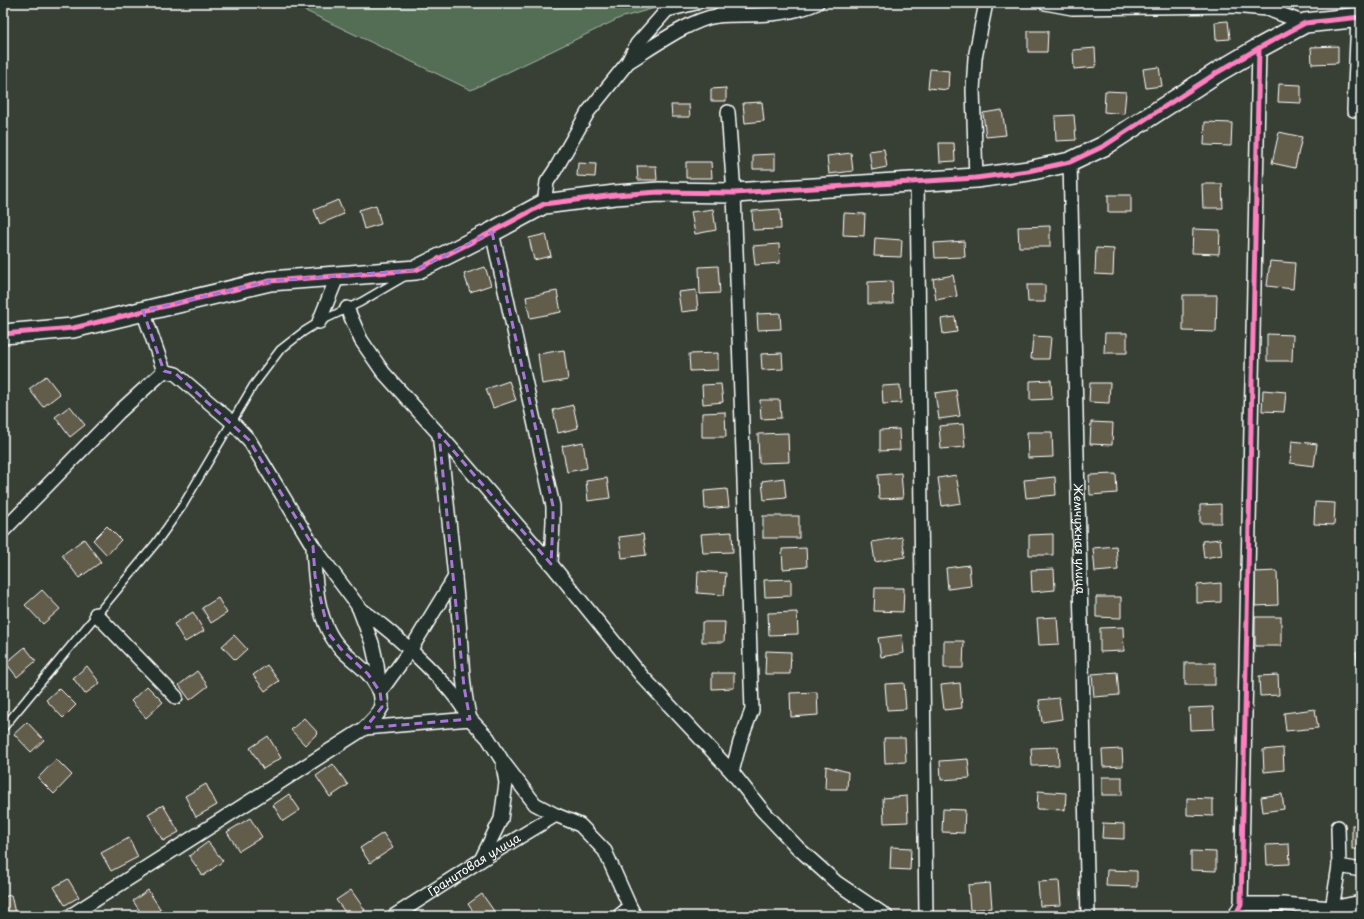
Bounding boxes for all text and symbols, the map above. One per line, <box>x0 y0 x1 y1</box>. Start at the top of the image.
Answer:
street label: Жемчужная улица <box>1070 483 1090 595</box>
street label: Гранитовая улица <box>424 828 524 900</box>

